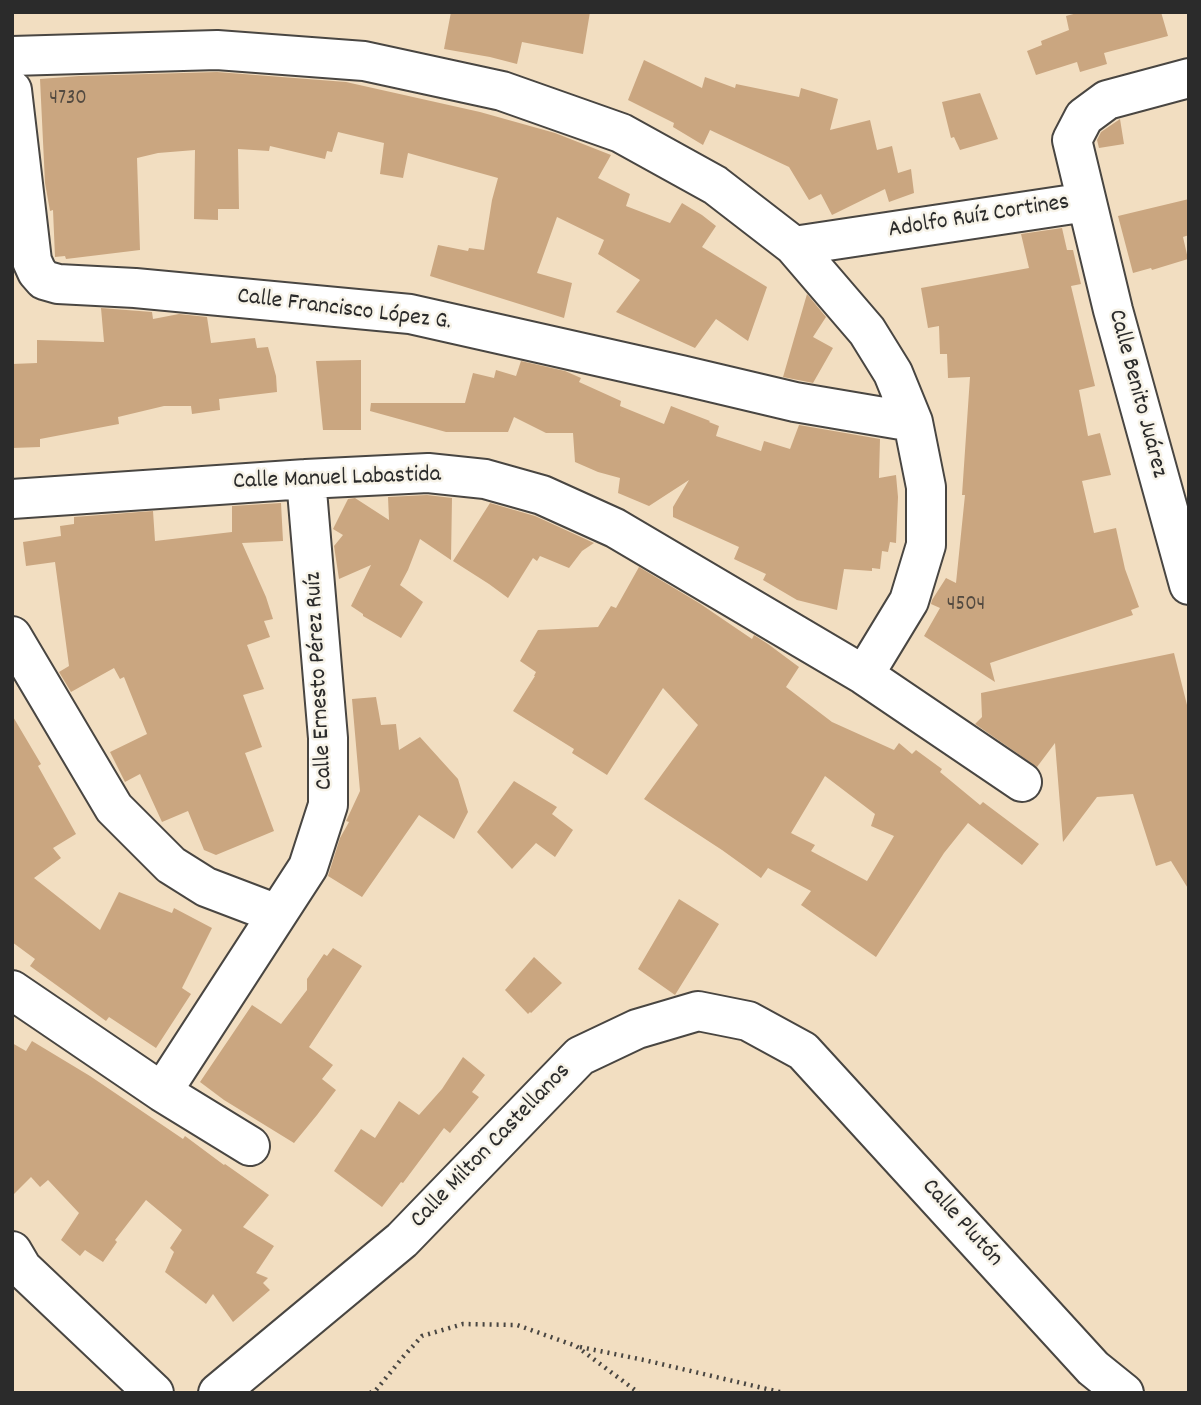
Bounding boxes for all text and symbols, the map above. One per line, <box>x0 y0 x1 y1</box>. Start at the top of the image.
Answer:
house number: 4730 <box>49 87 87 113</box>
street label: Adolfo Ruíz Cortines <box>886 189 1072 247</box>
street label: Calle Francisco López G. <box>235 284 453 338</box>
street label: Calle Benito Juárez <box>1100 307 1172 481</box>
street label: Calle Manuel Labastida <box>233 462 441 498</box>
street label: Calle Ernesto Pérez Ruíz <box>301 571 341 791</box>
house number: 4504 <box>947 593 985 619</box>
street label: Calle Milton Castellanos <box>406 1059 578 1235</box>
street label: Calle Plutón <box>914 1174 1008 1274</box>

